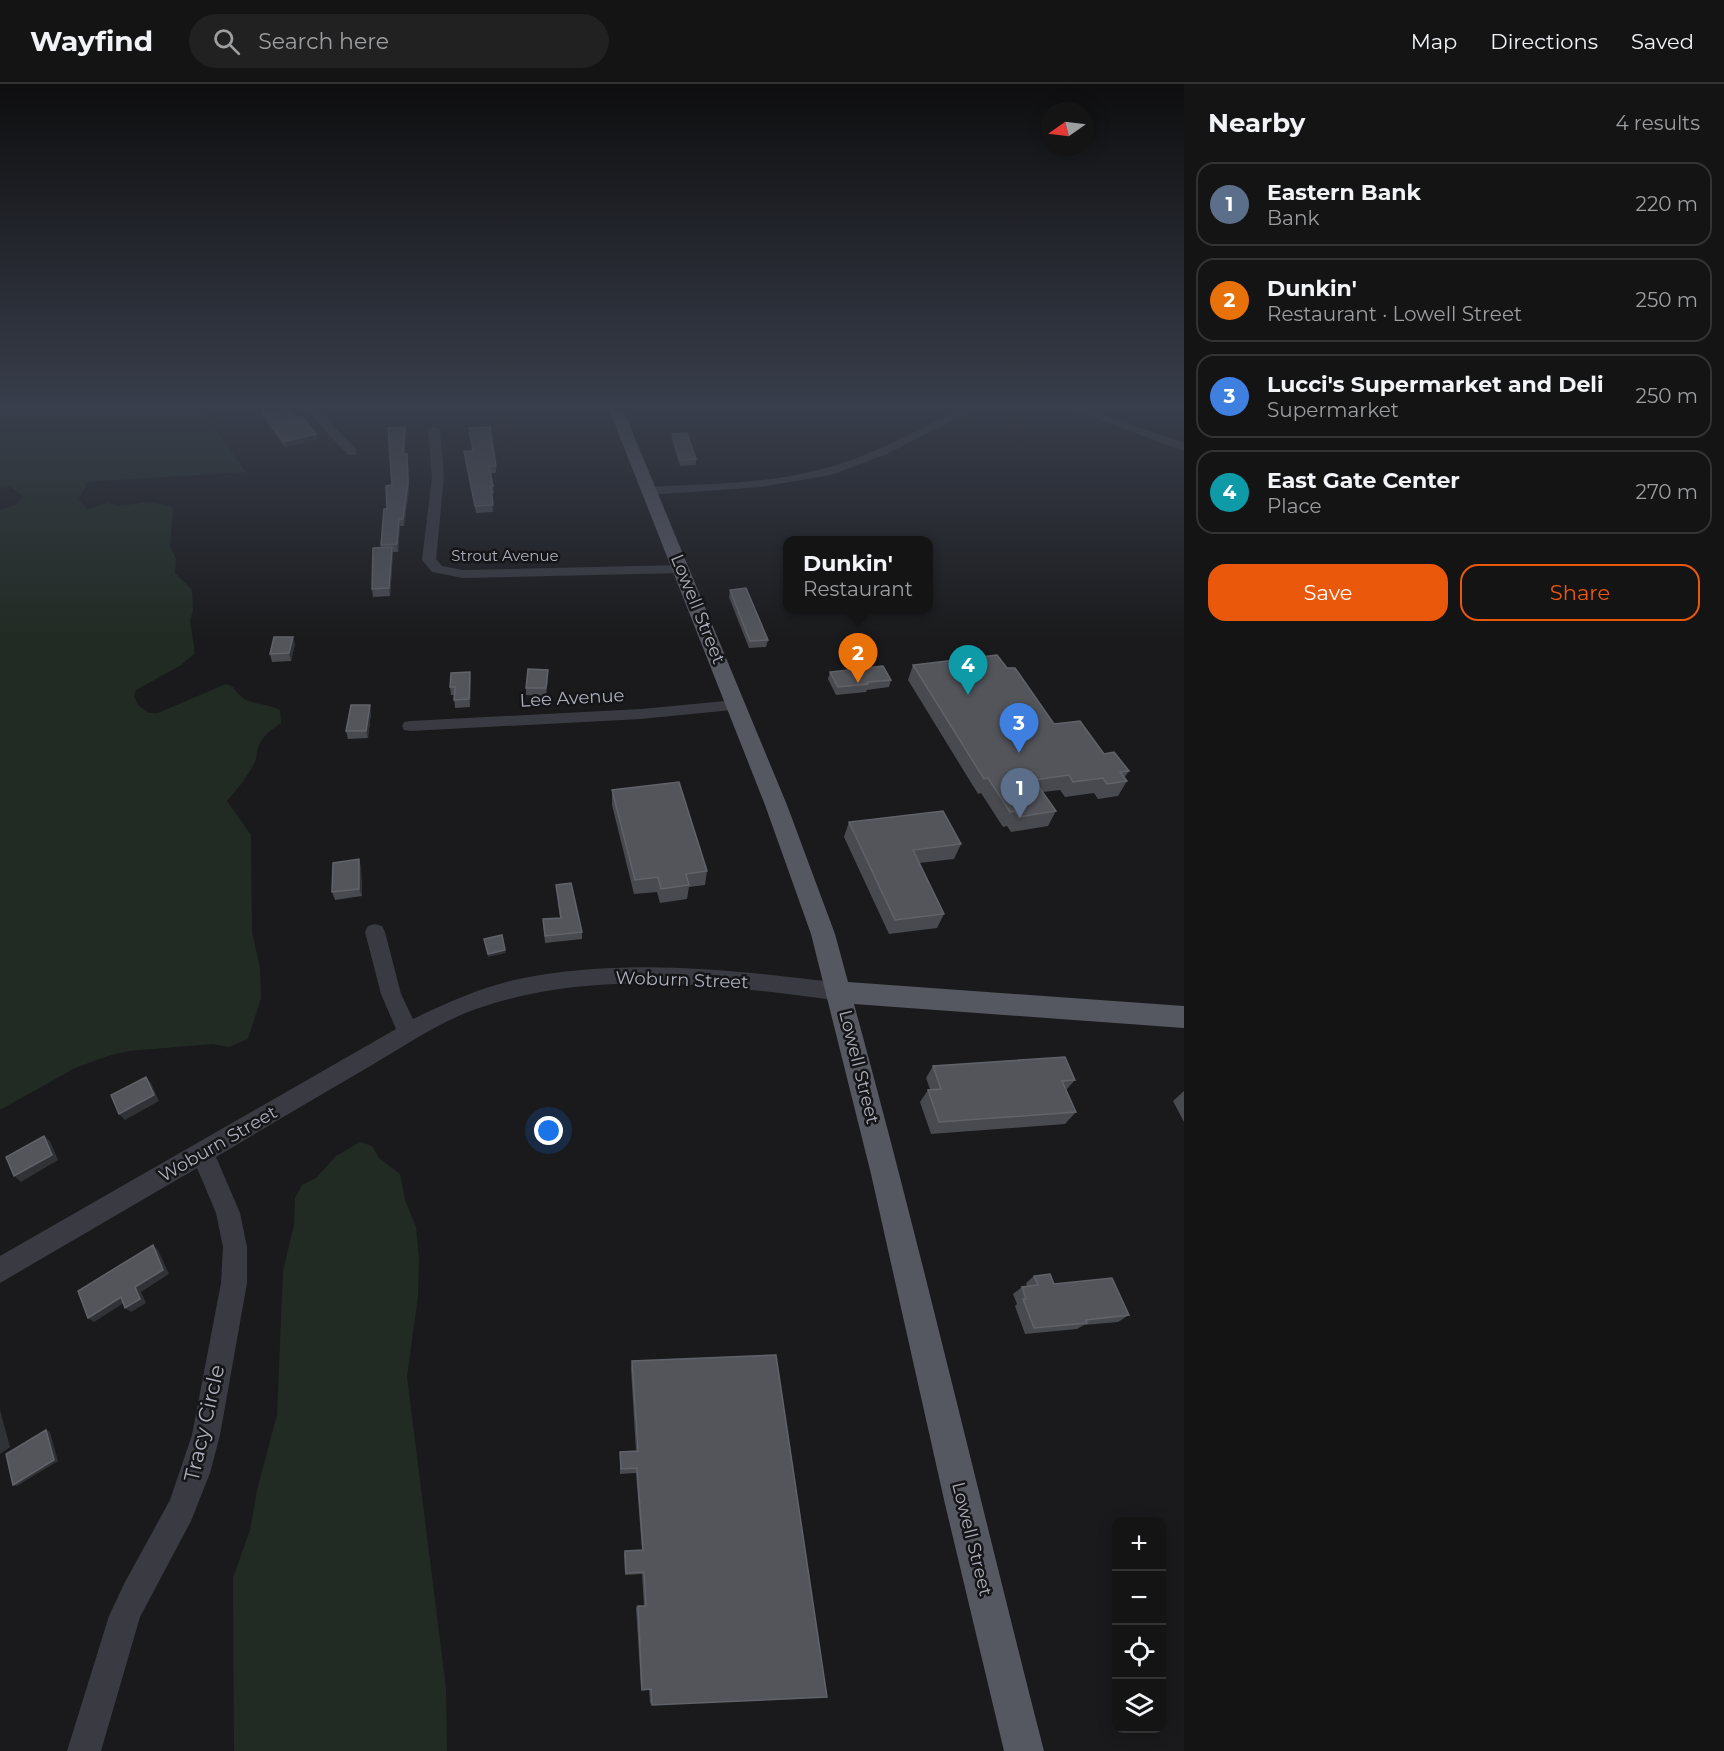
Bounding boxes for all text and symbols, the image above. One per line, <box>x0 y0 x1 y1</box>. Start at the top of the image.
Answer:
search box <box>189 14 609 68</box>
text: Wayfind <box>30 24 153 58</box>
icon: search <box>210 25 243 58</box>
text: Search here <box>258 28 389 55</box>
text: Map <box>1411 29 1457 54</box>
text: Directions <box>1490 29 1598 54</box>
text: Saved <box>1631 29 1694 54</box>
north arrow <box>1040 102 1094 156</box>
text: Nearby <box>1208 107 1305 139</box>
text: 4 results <box>1615 111 1700 135</box>
text: Eastern Bank <box>1267 179 1421 206</box>
text: 1 <box>1226 192 1233 216</box>
text: 220 m <box>1636 192 1698 216</box>
text: Bank <box>1267 206 1319 230</box>
text: Dunkin' <box>1267 275 1357 302</box>
text: 2 <box>1224 288 1235 312</box>
text: 250 m <box>1636 288 1698 312</box>
text: Restaurant · Lowell Street <box>1267 302 1522 326</box>
text: Lucci's Supermarket and Deli <box>1267 371 1604 398</box>
text: 3 <box>1224 384 1235 408</box>
text: 250 m <box>1636 384 1698 408</box>
text: Supermarket <box>1267 398 1399 422</box>
text: East Gate Center <box>1267 467 1460 494</box>
text: 4 <box>1223 480 1236 504</box>
text: 270 m <box>1636 480 1698 504</box>
text: Place <box>1267 494 1322 518</box>
popup <box>783 536 933 614</box>
street label: Strout Avenue <box>451 546 559 565</box>
text: Dunkin' <box>803 550 893 577</box>
street label: Lowell Street <box>666 551 730 667</box>
button: Save <box>1208 564 1448 621</box>
button: Share <box>1460 564 1700 621</box>
text: Restaurant <box>803 577 913 601</box>
pin: 2 <box>838 634 878 683</box>
pin: 4 <box>948 646 988 695</box>
street label: Lee Avenue <box>519 684 625 712</box>
pin: 3 <box>1000 704 1038 753</box>
pin: 1 <box>1000 768 1040 818</box>
street label: Woburn Street <box>615 967 749 993</box>
street label: Lowell Street <box>834 1008 884 1126</box>
street label: Woburn Street <box>155 1101 281 1187</box>
your location <box>534 1116 563 1145</box>
street label: Tracy Circle <box>178 1362 230 1484</box>
street label: Lowell Street <box>947 1480 997 1598</box>
map controls <box>1112 1517 1166 1733</box>
button: + <box>1112 1517 1166 1571</box>
button: − <box>1112 1571 1166 1625</box>
button: locate <box>1112 1625 1166 1679</box>
button: layers <box>1112 1679 1166 1733</box>

